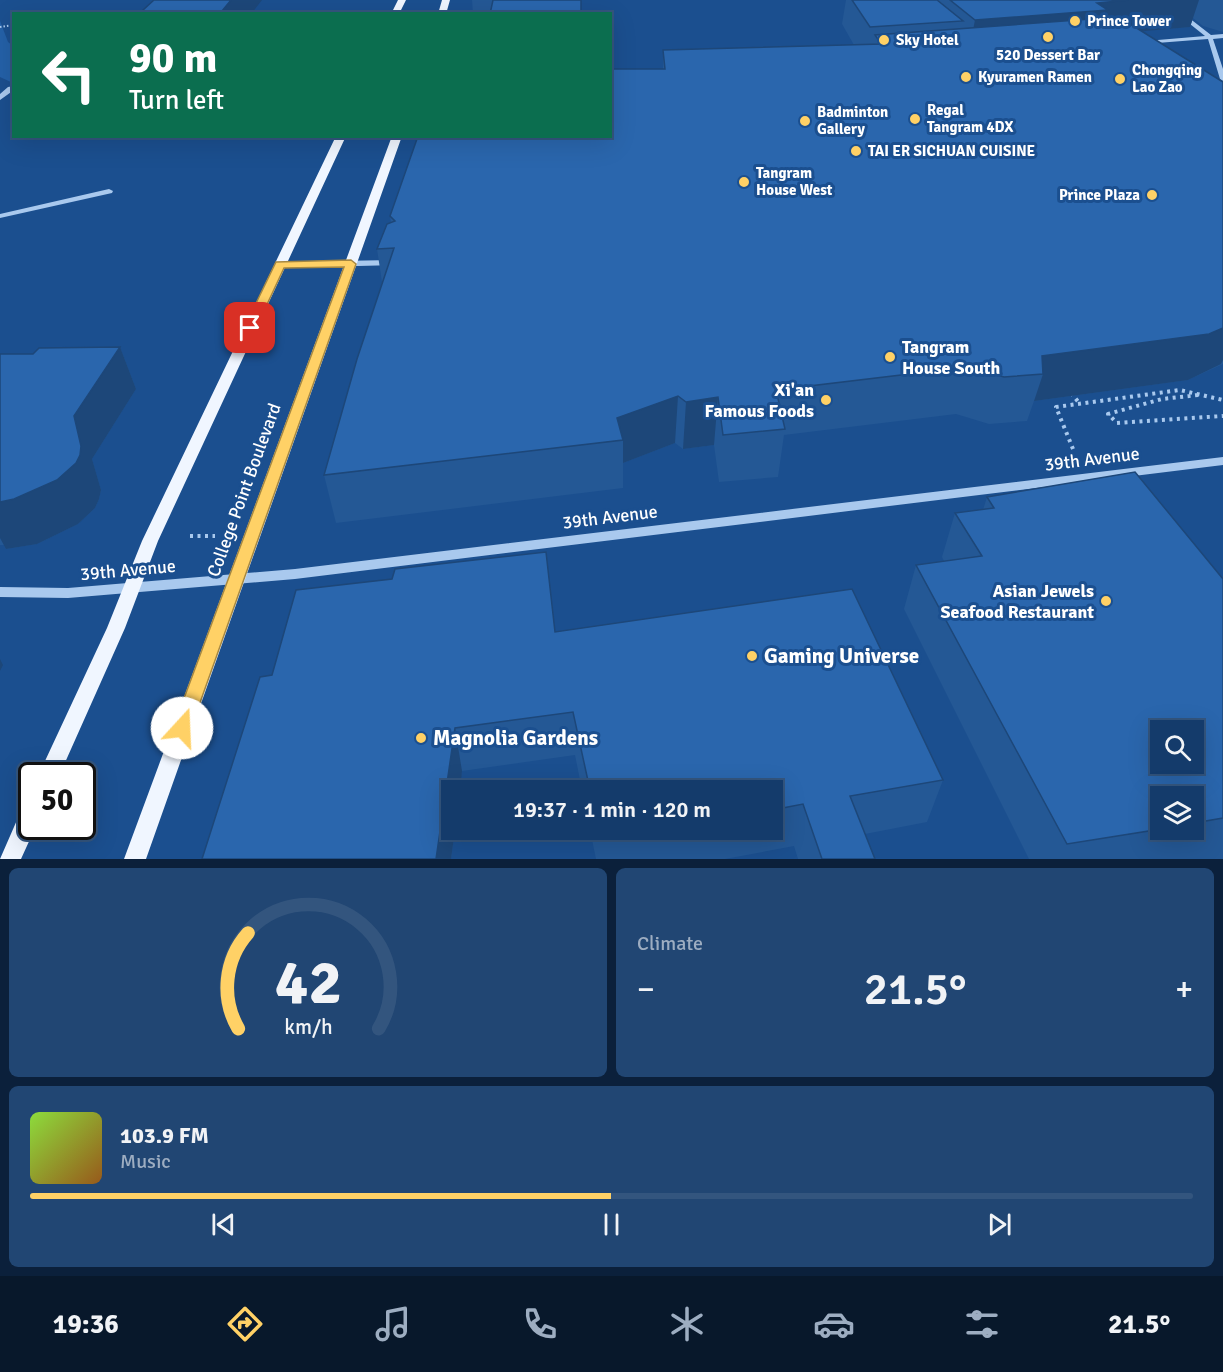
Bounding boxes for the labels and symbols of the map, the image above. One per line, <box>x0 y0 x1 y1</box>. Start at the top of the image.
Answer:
place label: Prince Tower <box>1087 12 1171 30</box>
marker: Prince Tower <box>1068 14 1082 28</box>
marker: 520 Dessert Bar <box>1041 30 1055 44</box>
place label: Sky Hotel <box>896 31 959 49</box>
marker: Sky Hotel <box>877 33 891 47</box>
place label: 520 Dessert Bar <box>996 46 1100 64</box>
place label: Chongqing Lao Zao <box>1132 61 1202 96</box>
place label: Kyuramen Ramen <box>978 68 1092 86</box>
marker: Kyuramen Ramen <box>959 70 973 84</box>
marker: Chongqing Lao Zao <box>1113 72 1127 86</box>
place label: Regal Tangram 4DX <box>927 101 1014 136</box>
place label: Badminton Gallery <box>817 103 888 138</box>
marker: Regal Tangram 4DX <box>908 112 922 126</box>
marker: Badminton Gallery <box>798 114 812 128</box>
place label: TAI ER SICHUAN CUISINE <box>868 142 1036 160</box>
marker: TAI ER SICHUAN CUISINE <box>849 144 863 158</box>
place label: Tangram House West <box>756 164 833 199</box>
marker: Tangram House West <box>737 175 751 189</box>
place label: Prince Plaza <box>1059 186 1140 204</box>
marker: Prince Plaza <box>1145 188 1159 202</box>
pin <box>224 302 275 353</box>
place label: Tangram House South <box>902 336 1001 379</box>
marker: Tangram House South <box>883 350 897 364</box>
place label: Xi'an Famous Foods <box>705 379 814 422</box>
marker: Xi'an Famous Foods <box>819 393 833 407</box>
street label: College Point Boulevard <box>202 400 286 580</box>
street label: 39th Avenue <box>1043 442 1141 476</box>
street label: 39th Avenue <box>561 500 659 534</box>
street label: 39th Avenue <box>79 555 177 585</box>
place label: Asian Jewels Seafood Restaurant <box>941 580 1094 623</box>
marker: Asian Jewels Seafood Restaurant <box>1099 594 1113 608</box>
place label: Gaming Universe <box>764 643 919 669</box>
marker: Gaming Universe <box>745 649 759 663</box>
position arrow <box>150 696 214 760</box>
place label: Magnolia Gardens <box>433 725 598 751</box>
marker: Magnolia Gardens <box>414 731 428 745</box>
speed limit sign: 50 <box>18 762 96 840</box>

